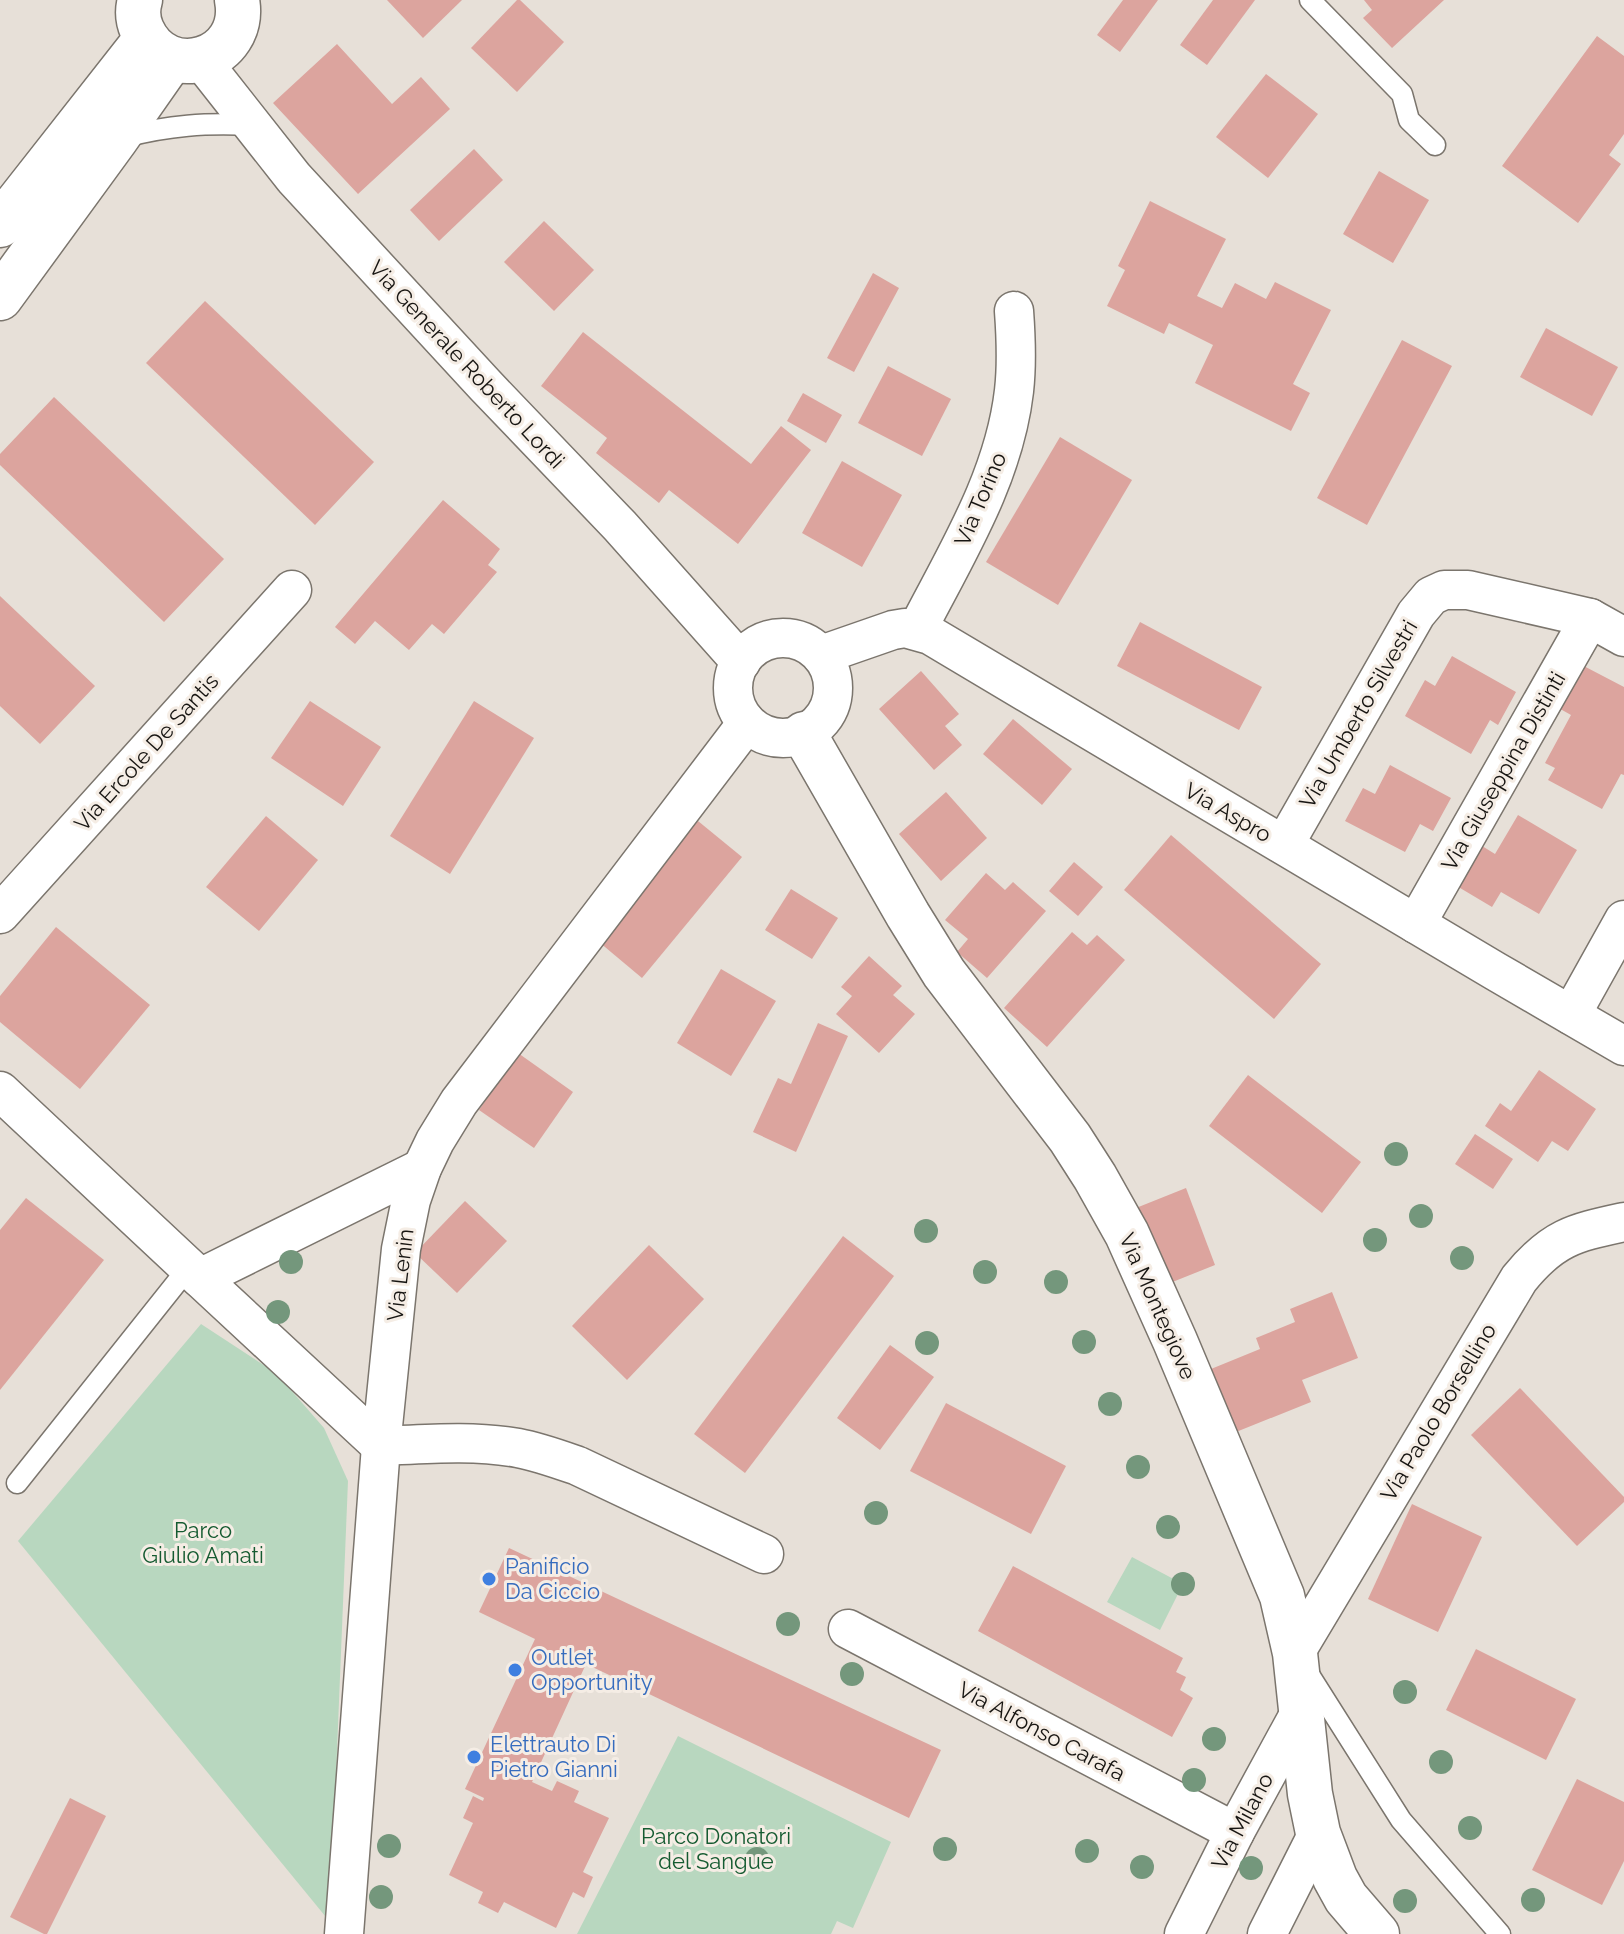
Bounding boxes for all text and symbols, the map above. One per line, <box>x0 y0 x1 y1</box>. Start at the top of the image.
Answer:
street label: Via Generale Roberto Lordi <box>364 255 570 473</box>
street label: Via Torino <box>949 448 1011 550</box>
street label: Via Umberto Silvestri <box>1294 615 1422 813</box>
street label: Via Giuseppina Distinti <box>1435 667 1571 875</box>
street label: Via Ercole De Santis <box>69 668 223 836</box>
street label: Via Aspro <box>1180 777 1276 847</box>
street label: Via Lenin <box>381 1227 419 1323</box>
street label: Via Montegiove <box>1114 1229 1202 1383</box>
street label: Via Paolo Borsellino <box>1375 1319 1501 1505</box>
park label: Parco Giulio Amati <box>142 1517 264 1568</box>
place label: Panificio Da Ciccio <box>505 1553 600 1604</box>
marker: Panificio Da Ciccio <box>480 1570 498 1588</box>
place label: Outlet Opportunity <box>531 1644 653 1695</box>
marker: Outlet Opportunity <box>506 1661 524 1679</box>
street label: Via Alfonso Carafa <box>954 1676 1130 1786</box>
place label: Elettrauto Di Pietro Gianni <box>490 1731 618 1782</box>
marker: Elettrauto Di Pietro Gianni <box>465 1748 483 1766</box>
street label: Via Milano <box>1206 1768 1278 1874</box>
park label: Parco Donatori del Sangue <box>641 1823 791 1874</box>

